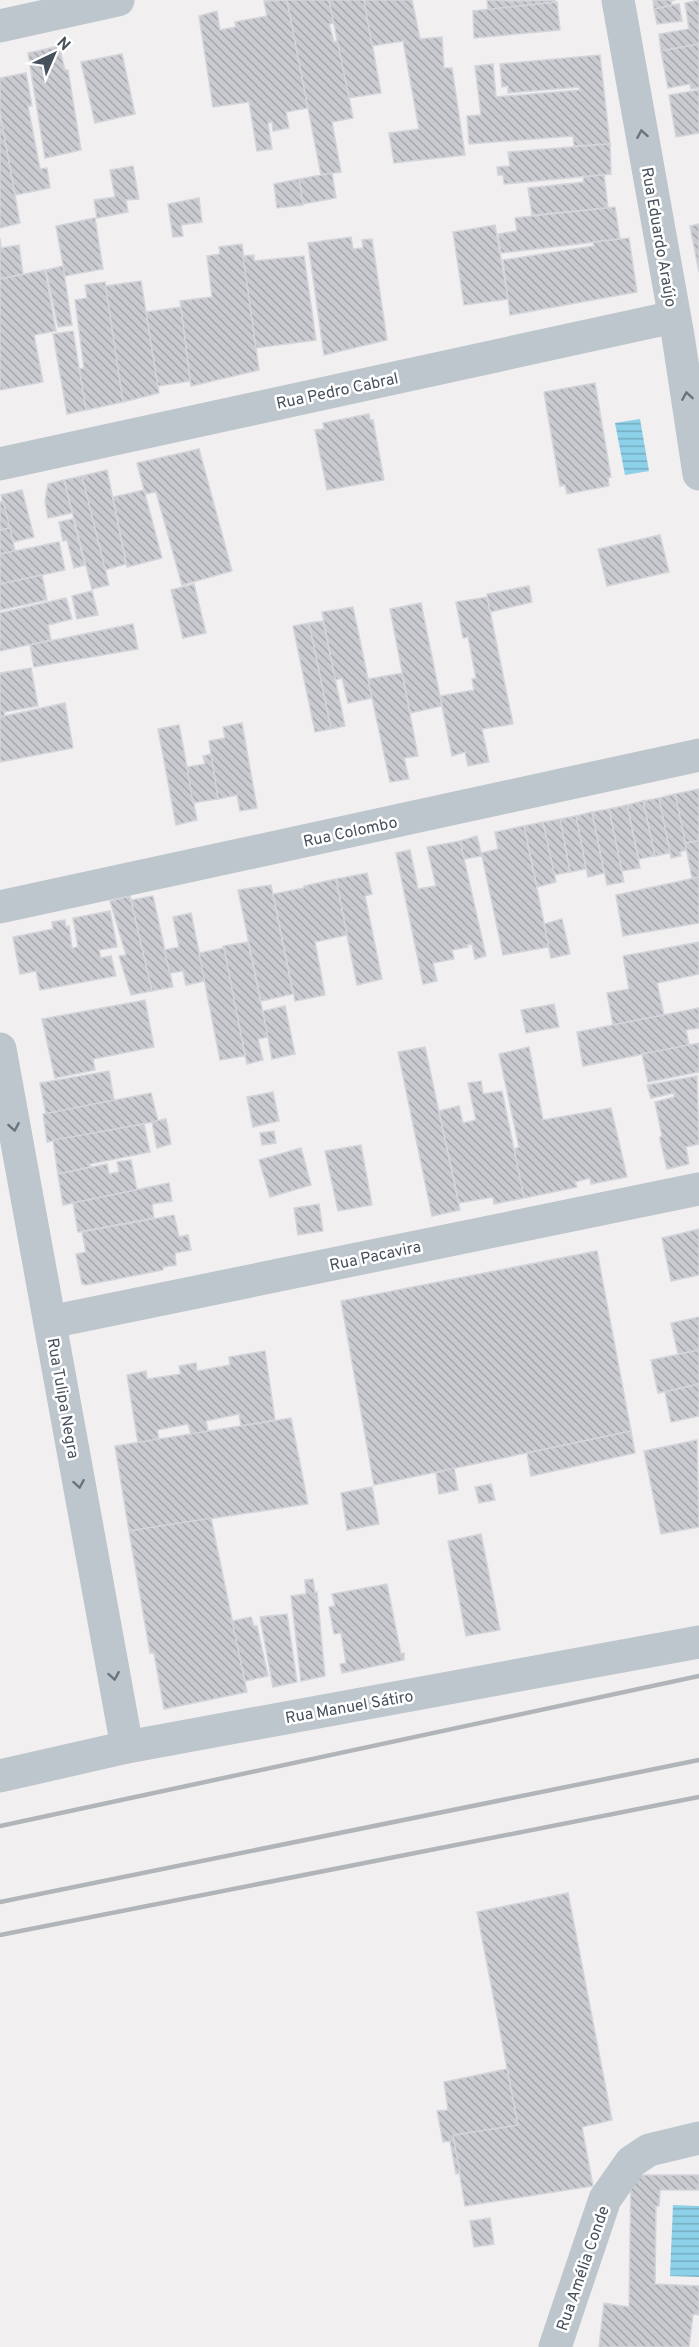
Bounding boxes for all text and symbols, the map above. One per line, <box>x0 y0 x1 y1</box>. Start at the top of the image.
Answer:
north arrow <box>24 24 84 84</box>
text: N <box>52 33 74 56</box>
one-way arrow <box>636 129 648 139</box>
street label: Rua Eduardo Araújo <box>636 166 680 309</box>
street label: Rua Pedro Cabral <box>274 369 400 415</box>
one-way arrow <box>681 391 693 400</box>
street label: Rua Colombo <box>301 813 399 853</box>
one-way arrow <box>7 1122 20 1132</box>
street label: Rua Pacavira <box>328 1238 423 1276</box>
street label: Rua Tulipa Negra <box>42 1336 82 1460</box>
one-way arrow <box>73 1480 85 1489</box>
one-way arrow <box>107 1671 120 1681</box>
street label: Rua Manuel Sátiro <box>284 1687 415 1729</box>
street label: Rua Amélia Conde <box>553 2204 615 2334</box>

